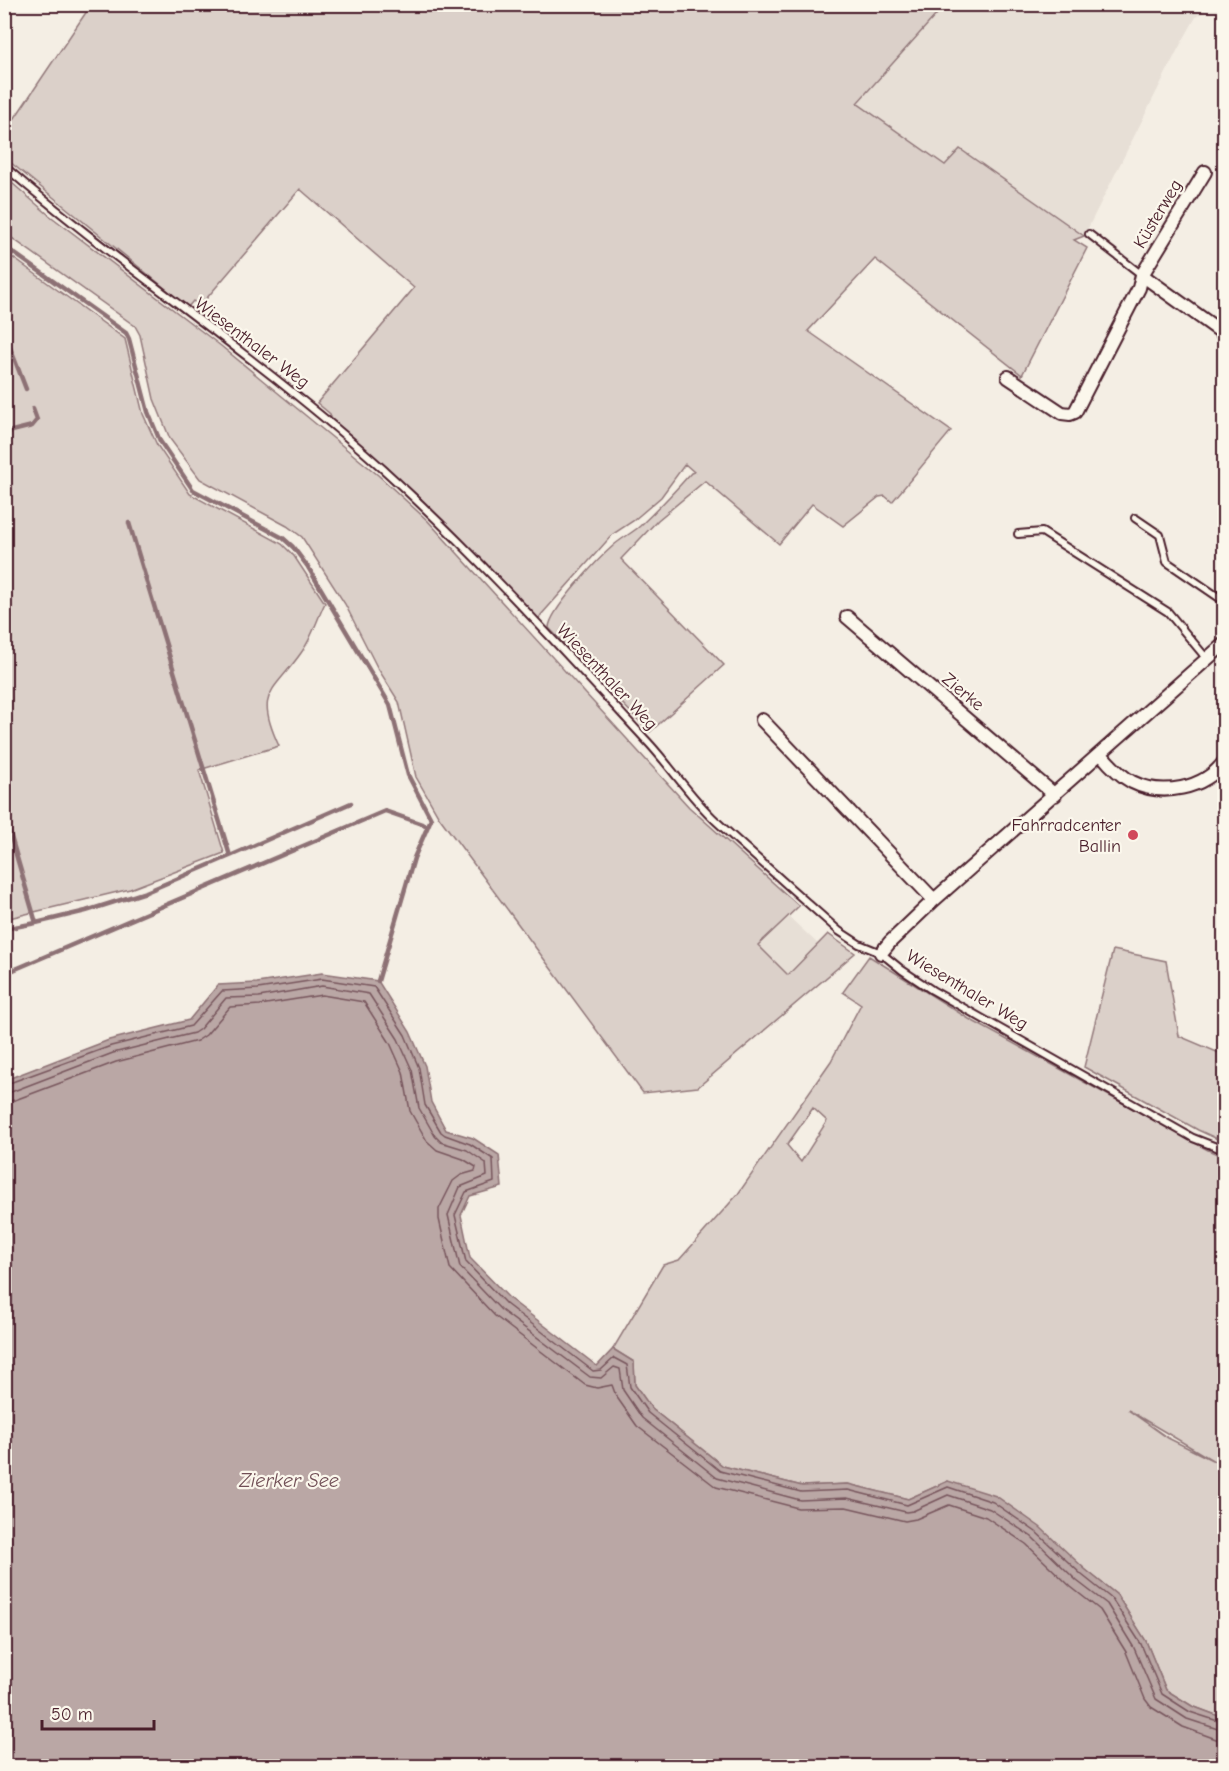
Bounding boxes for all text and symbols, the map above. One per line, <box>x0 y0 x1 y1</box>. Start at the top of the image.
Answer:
street label: Küsterweg <box>1129 176 1187 252</box>
street label: Wiesenthaler Weg <box>190 293 314 393</box>
street label: Wiesenthaler Weg <box>552 619 662 735</box>
street label: Zierke <box>938 669 988 715</box>
place label: Fahrradcenter Ballin <box>1011 815 1122 857</box>
marker: Fahrradcenter Ballin <box>1126 828 1140 842</box>
street label: Wiesenthaler Weg <box>902 945 1032 1035</box>
water label: Zierker See <box>238 1469 339 1492</box>
scale bar <box>42 1693 154 1731</box>
text: 50 m <box>51 1704 93 1725</box>

